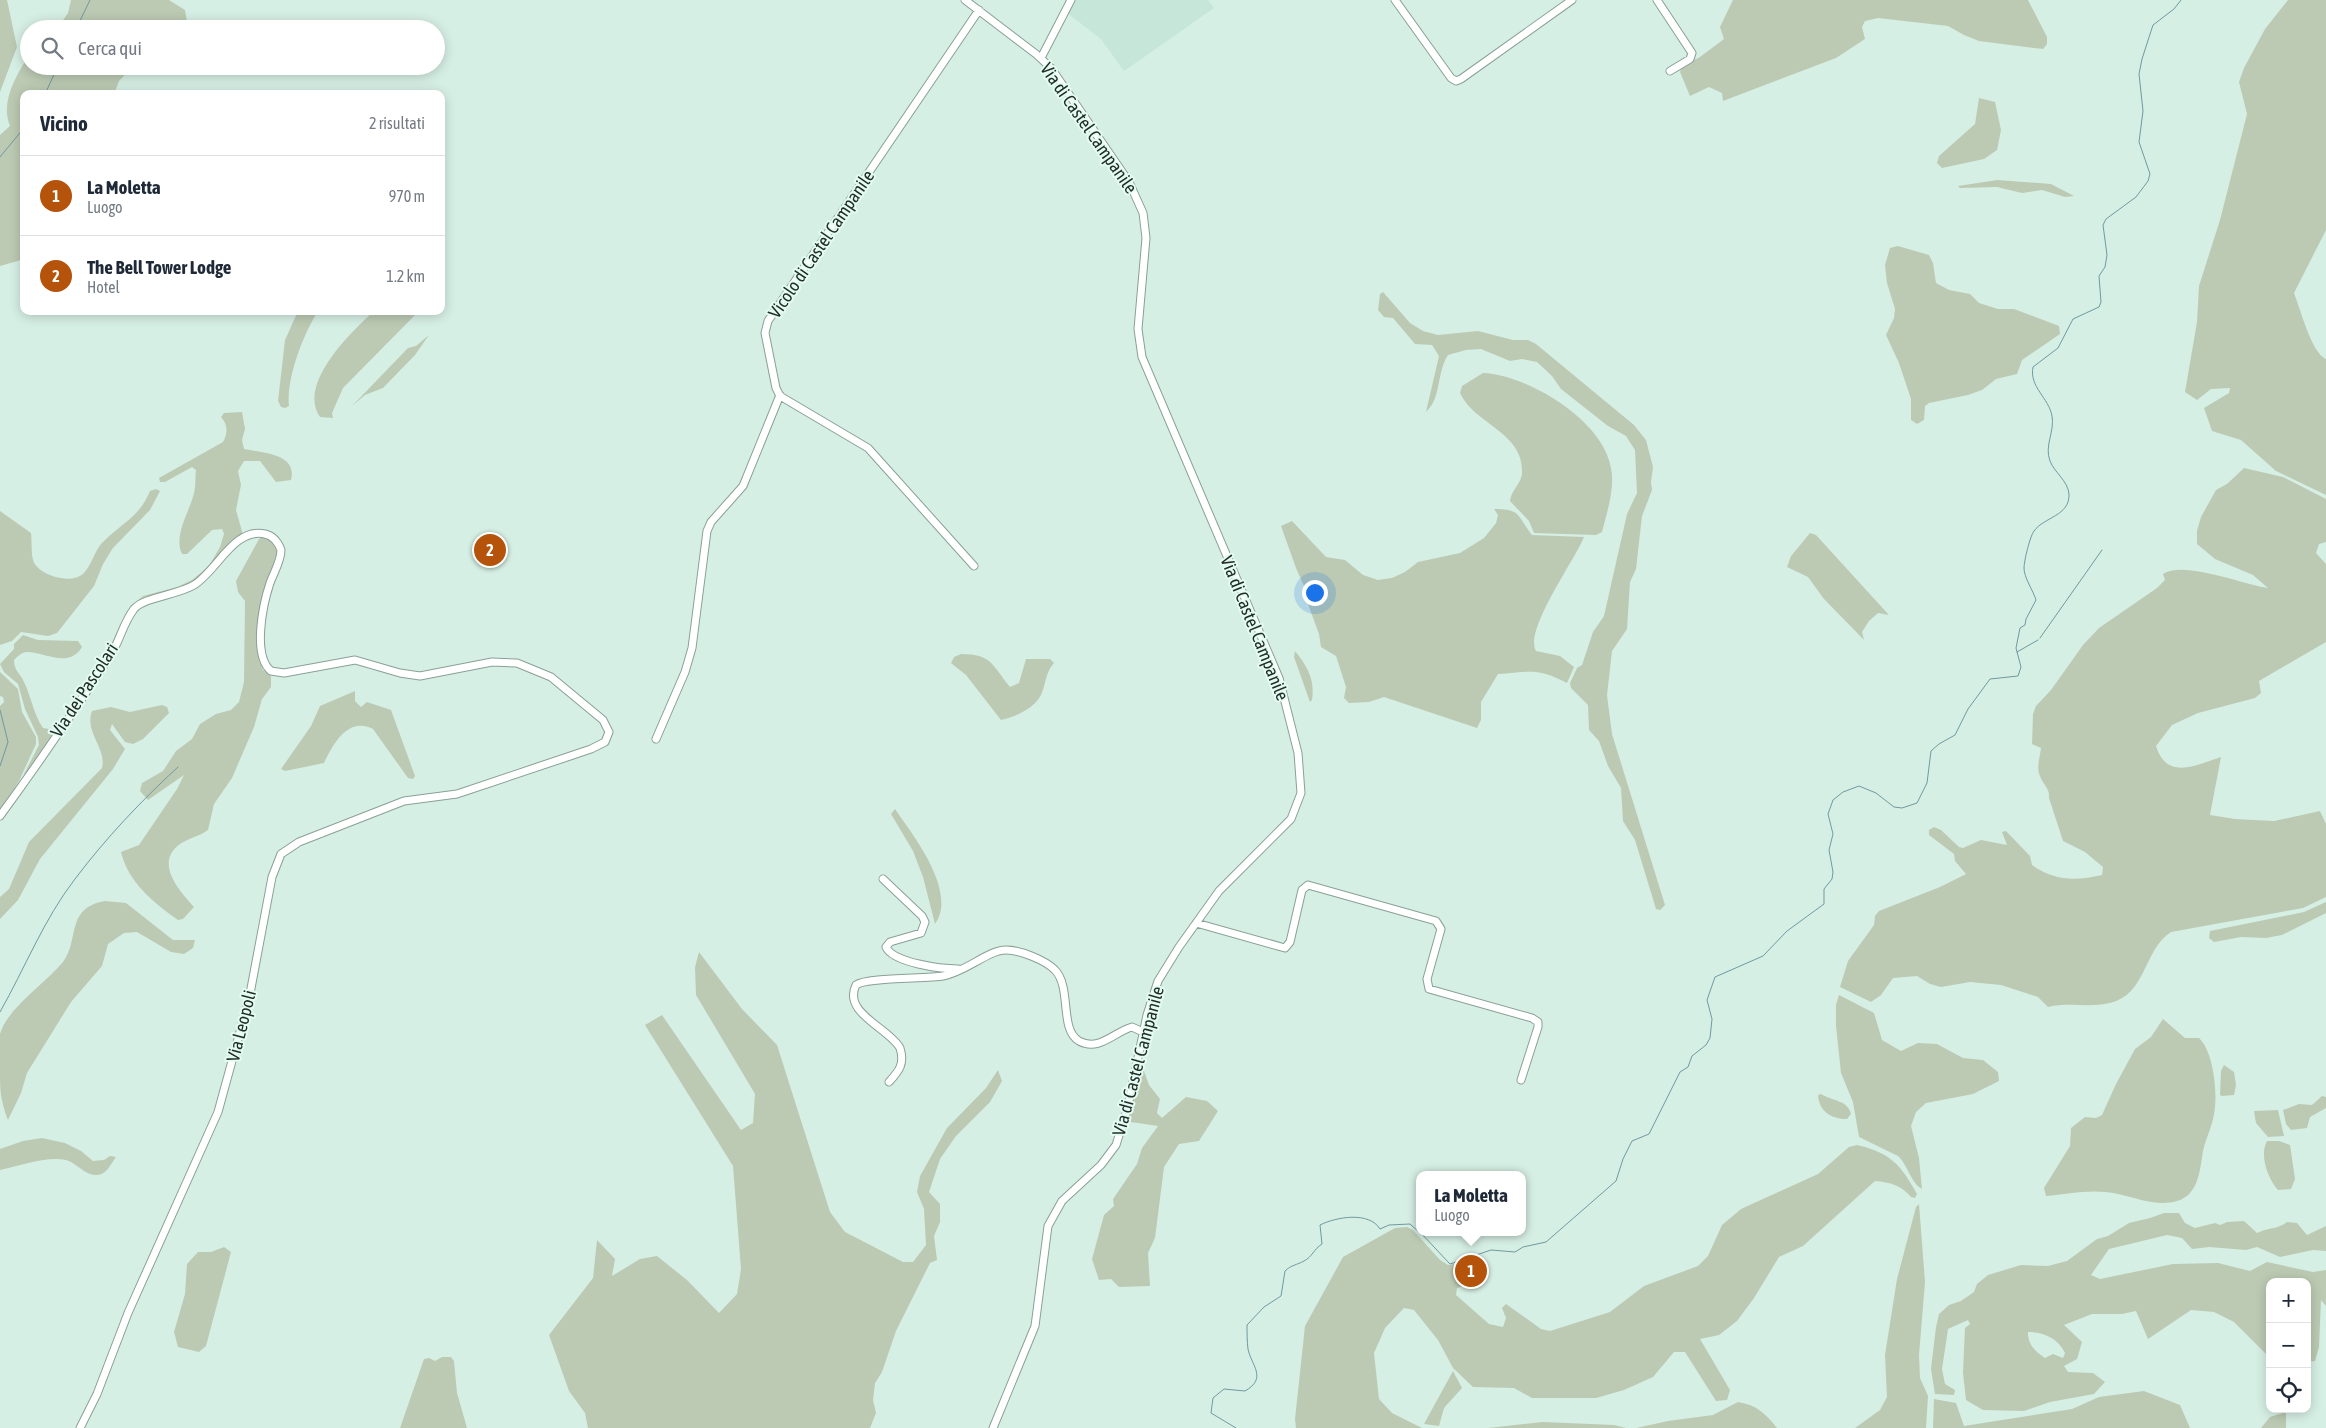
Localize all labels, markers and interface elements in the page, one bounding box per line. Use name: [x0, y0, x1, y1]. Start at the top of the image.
search box: [20, 20, 445, 75]
icon: search: [38, 34, 66, 62]
text: Cerca qui: [78, 37, 142, 59]
street label: Via di Castel Campanile: [1036, 59, 1142, 197]
text: Vicino: [40, 111, 88, 135]
text: 2 risultati: [369, 114, 425, 132]
street label: Vicolo di Castel Campanile: [764, 166, 878, 322]
text: La Moletta: [87, 176, 161, 198]
text: 1: [52, 187, 60, 205]
text: 970 m: [389, 187, 425, 205]
text: Luogo: [87, 198, 123, 216]
text: The Bell Tower Lodge: [87, 256, 231, 278]
text: 2: [52, 267, 60, 285]
text: 1.2 km: [386, 267, 425, 285]
text: Hotel: [87, 278, 120, 296]
pin: 2: [474, 531, 506, 569]
street label: Via di Castel Campanile: [1216, 553, 1294, 703]
your location: [1302, 580, 1328, 606]
street label: Via dei Pascolari: [46, 639, 122, 741]
street label: Via di Castel Campanile: [1108, 984, 1168, 1138]
street label: Via Leopoli: [222, 988, 260, 1064]
popup: [1416, 1171, 1526, 1236]
text: La Moletta: [1434, 1184, 1508, 1206]
text: Luogo: [1434, 1206, 1470, 1224]
pin: 1: [1455, 1252, 1487, 1290]
map controls: [2266, 1278, 2311, 1413]
button: +: [2266, 1278, 2311, 1323]
button: −: [2266, 1323, 2311, 1368]
button: locate: [2266, 1368, 2311, 1413]

